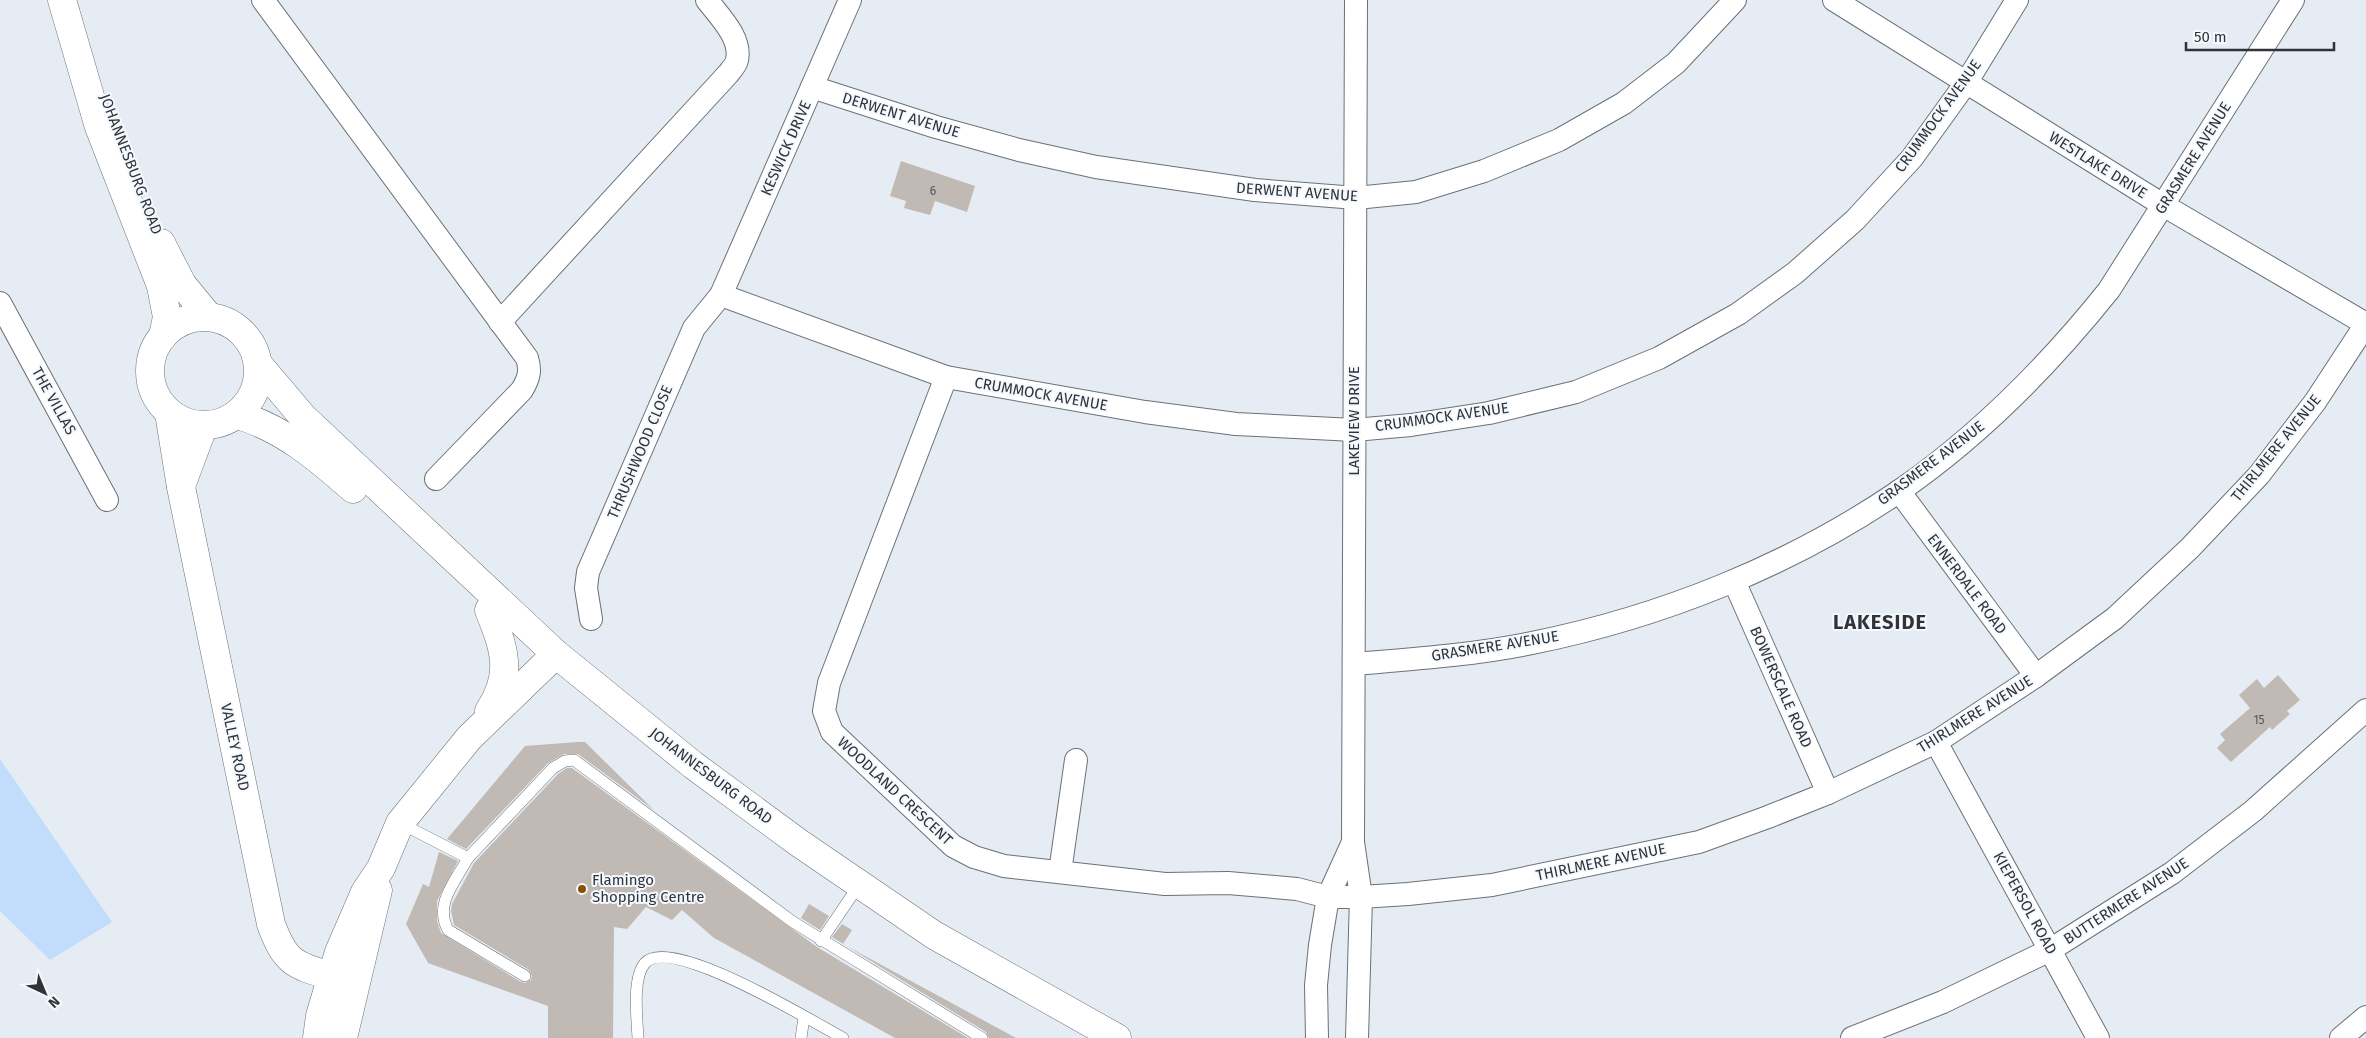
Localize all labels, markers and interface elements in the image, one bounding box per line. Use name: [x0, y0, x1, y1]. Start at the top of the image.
scale bar: [2186, 20, 2334, 52]
text: 50 m: [2194, 28, 2227, 46]
street label: CRUMMOCK AVENUE: [1891, 56, 1985, 176]
street label: DERWENT AVENUE: [840, 89, 962, 141]
street label: JOHANNESBURG ROAD: [96, 91, 166, 237]
street label: KESWICK DRIVE: [757, 98, 815, 198]
street label: GRASMERE AVENUE: [2151, 99, 2235, 217]
street label: WESTLAKE DRIVE: [2046, 128, 2150, 202]
street label: DERWENT AVENUE: [1235, 179, 1359, 205]
house number: 6: [930, 184, 936, 198]
street label: THE VILLAS: [28, 364, 80, 438]
street label: LAKEVIEW DRIVE: [1345, 366, 1363, 476]
street label: CRUMMOCK AVENUE: [973, 373, 1109, 415]
street label: THRUSHWOOD CLOSE: [604, 382, 676, 522]
street label: THIRLMERE AVENUE: [2227, 391, 2325, 505]
street label: CRUMMOCK AVENUE: [1374, 399, 1510, 435]
street label: GRASMERE AVENUE: [1874, 417, 1988, 509]
street label: ENNERDALE ROAD: [1924, 530, 2010, 638]
district label: LAKESIDE: [1833, 610, 1927, 634]
street label: BOWERSCALE ROAD: [1746, 624, 1816, 750]
street label: GRASMERE AVENUE: [1430, 627, 1560, 665]
street label: THIRLMERE AVENUE: [1914, 671, 2036, 757]
street label: VALLEY ROAD: [217, 701, 253, 793]
house number: 15: [2253, 713, 2265, 727]
street label: JOHANNESBURG ROAD: [646, 724, 776, 828]
street label: WOODLAND CRESCENT: [834, 733, 956, 849]
street label: THIRLMERE AVENUE: [1534, 839, 1668, 885]
street label: KIEPERSOL ROAD: [1989, 849, 2061, 957]
street label: BUTTERMERE AVENUE: [2060, 854, 2192, 948]
place label: Flamingo Shopping Centre: [592, 871, 704, 906]
marker: Flamingo Shopping Centre: [576, 883, 588, 895]
north arrow: [20, 968, 70, 1018]
text: N: [44, 993, 63, 1011]

